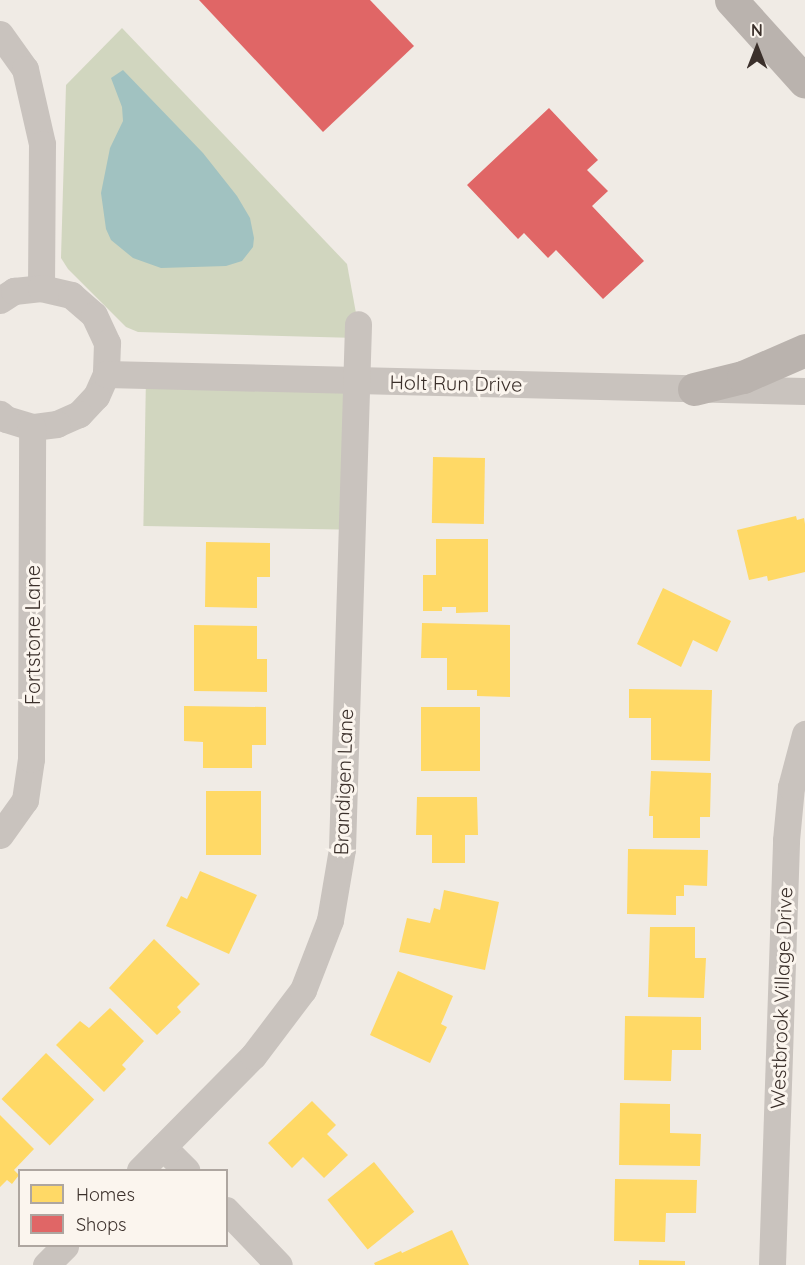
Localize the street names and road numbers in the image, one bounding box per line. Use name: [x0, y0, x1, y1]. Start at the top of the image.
street label: Holt Run Drive: [389, 370, 523, 396]
street label: Fortstone Lane: [20, 565, 44, 705]
street label: Brandigen Lane: [328, 708, 358, 856]
street label: Westbrook Village Drive: [765, 887, 797, 1109]

